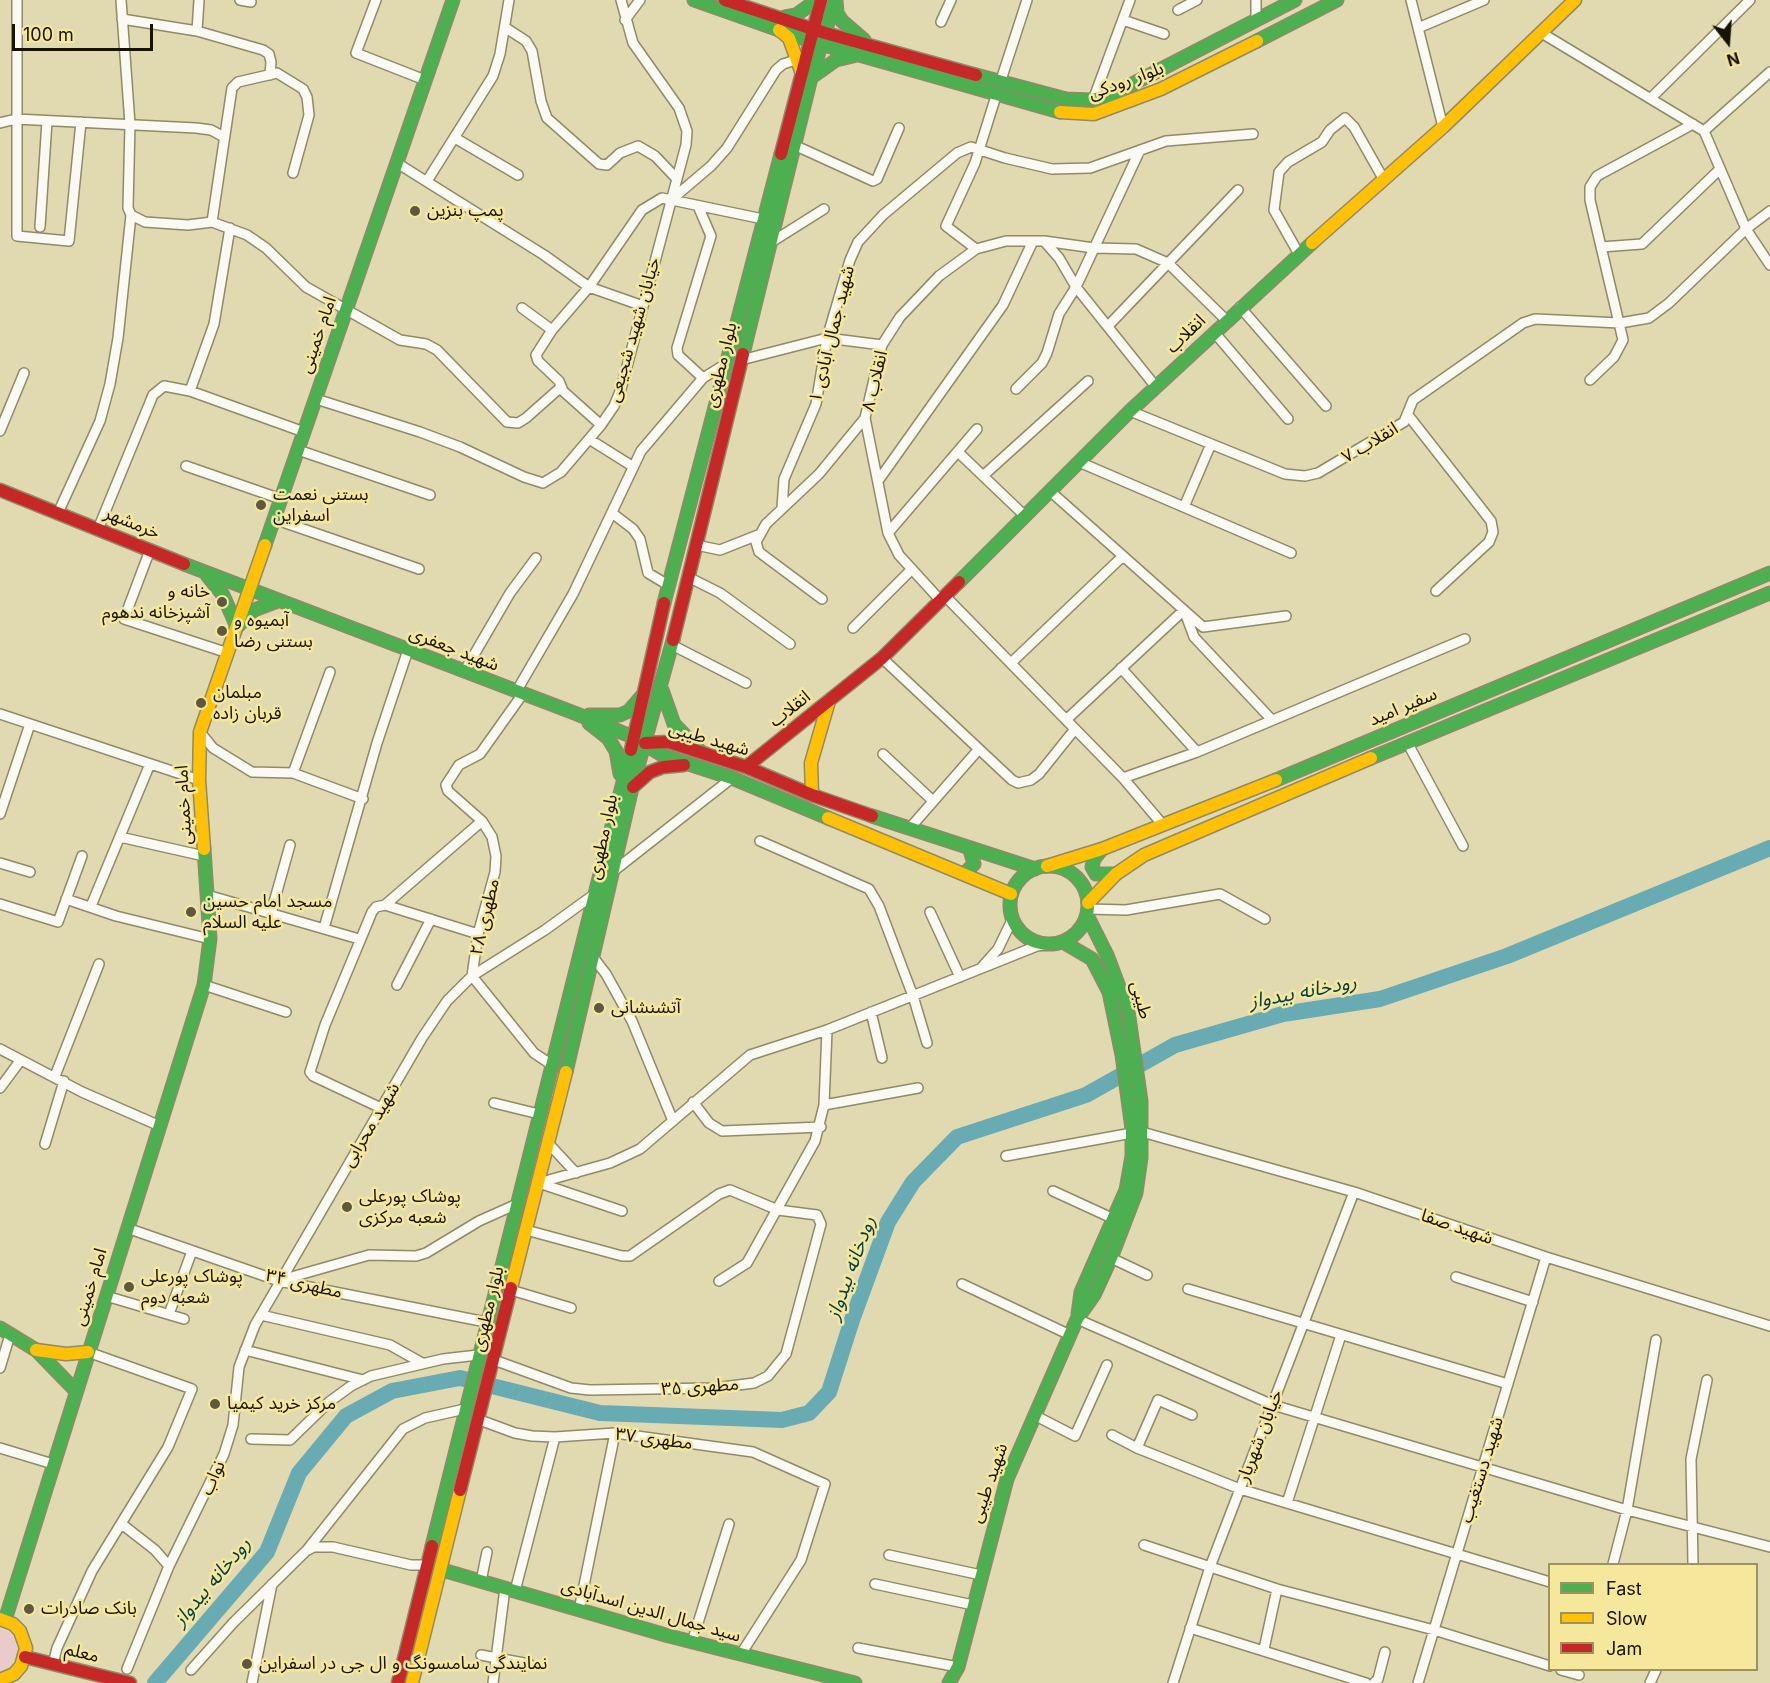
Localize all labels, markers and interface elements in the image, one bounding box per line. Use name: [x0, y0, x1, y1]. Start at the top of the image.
scale bar: [15, 12, 156, 50]
north arrow: [1698, 12, 1758, 72]
text: 100 m: [23, 24, 74, 45]
text: N: [1725, 48, 1742, 71]
street label: بلوار رودکی: [1085, 57, 1167, 105]
place label: پمپ بنزین: [427, 200, 504, 222]
marker: پمپ بنزین: [408, 204, 422, 218]
street label: خیابان شهید شجیعی: [603, 255, 665, 405]
street label: شهید جمال آبادی ۱: [805, 263, 859, 405]
street label: امام خمینی: [295, 294, 341, 376]
street label: انقلاب: [1162, 310, 1210, 358]
street label: بلوار مطهری: [700, 320, 742, 410]
street label: انقلاب ۸: [857, 348, 893, 414]
street label: انقلاب ۷: [1338, 418, 1402, 468]
place label: بستنی نعمت اسفراین: [273, 484, 369, 526]
marker: بستنی نعمت اسفراین: [254, 498, 268, 512]
street label: خرمشهر: [101, 502, 163, 544]
place label: خانه و آشپزخانه ندهوم: [102, 581, 210, 624]
marker: خانه و آشپزخانه ندهوم: [215, 595, 229, 609]
place label: آبمیوه و بستنی رضا: [234, 610, 313, 652]
street label: شهید جعفری: [406, 622, 502, 676]
marker: آبمیوه و بستنی رضا: [215, 624, 229, 638]
place label: مبلمان قربان زاده: [213, 682, 281, 724]
street label: سفیر امید: [1366, 683, 1440, 731]
street label: انقلاب: [765, 686, 815, 732]
marker: مبلمان قربان زاده: [194, 696, 208, 710]
street label: شهید طیبی: [666, 717, 752, 761]
street label: امام خمینی: [171, 765, 197, 845]
street label: بلوار مطهری: [583, 792, 623, 882]
street label: مطهری ۲۸: [466, 877, 504, 957]
place label: مسجد امام حسین علیه السلام: [203, 891, 332, 934]
marker: مسجد امام حسین علیه السلام: [184, 905, 198, 919]
water label: رودخانه بیدواز: [1247, 970, 1359, 1014]
street label: طیبی: [1126, 979, 1156, 1021]
place label: آتشنشانی: [611, 997, 681, 1019]
marker: آتشنشانی: [592, 1001, 606, 1015]
street label: شهید محرابی: [337, 1079, 405, 1171]
place label: پوشاک پورعلی شعبه مرکزی: [359, 1186, 461, 1228]
marker: پوشاک پورعلی شعبه مرکزی: [340, 1200, 354, 1214]
street label: شهید صفا: [1418, 1205, 1496, 1249]
water label: رودخانه بیدواز: [821, 1213, 881, 1323]
street label: امام خمینی: [68, 1246, 112, 1328]
street label: بلوار مطهری: [467, 1264, 509, 1354]
street label: مطهری ۳۴: [264, 1265, 344, 1303]
place label: پوشاک پورعلی شعبه دوم: [141, 1266, 243, 1308]
marker: پوشاک پورعلی شعبه دوم: [122, 1280, 136, 1294]
street label: مطهری ۳۵: [660, 1374, 740, 1400]
street label: خیابان شهریار: [1233, 1387, 1287, 1485]
place label: مرکز خرید کیمیا: [227, 1393, 336, 1415]
marker: مرکز خرید کیمیا: [208, 1397, 222, 1411]
street label: شهید دستغیب: [1456, 1414, 1508, 1526]
street label: مطهری ۳۷: [614, 1424, 694, 1454]
street label: شهید طیبی: [965, 1440, 1013, 1526]
street label: نواب: [196, 1457, 230, 1499]
water label: رودخانه بیدواز: [168, 1533, 256, 1631]
legend: [1548, 1563, 1758, 1671]
street label: سید جمال الدین اسدآبادی: [559, 1575, 743, 1647]
text: Fast: [1606, 1578, 1642, 1599]
place label: بانک صادرات: [41, 1598, 137, 1620]
marker: بانک صادرات: [22, 1602, 36, 1616]
text: Slow: [1606, 1608, 1647, 1629]
street label: معلم: [63, 1638, 101, 1668]
text: Jam: [1606, 1638, 1642, 1659]
place label: نمایندگی سامسونگ و ال جی در اسفراین: [259, 1653, 547, 1675]
marker: نمایندگی سامسونگ و ال جی در اسفراین: [240, 1657, 254, 1671]

